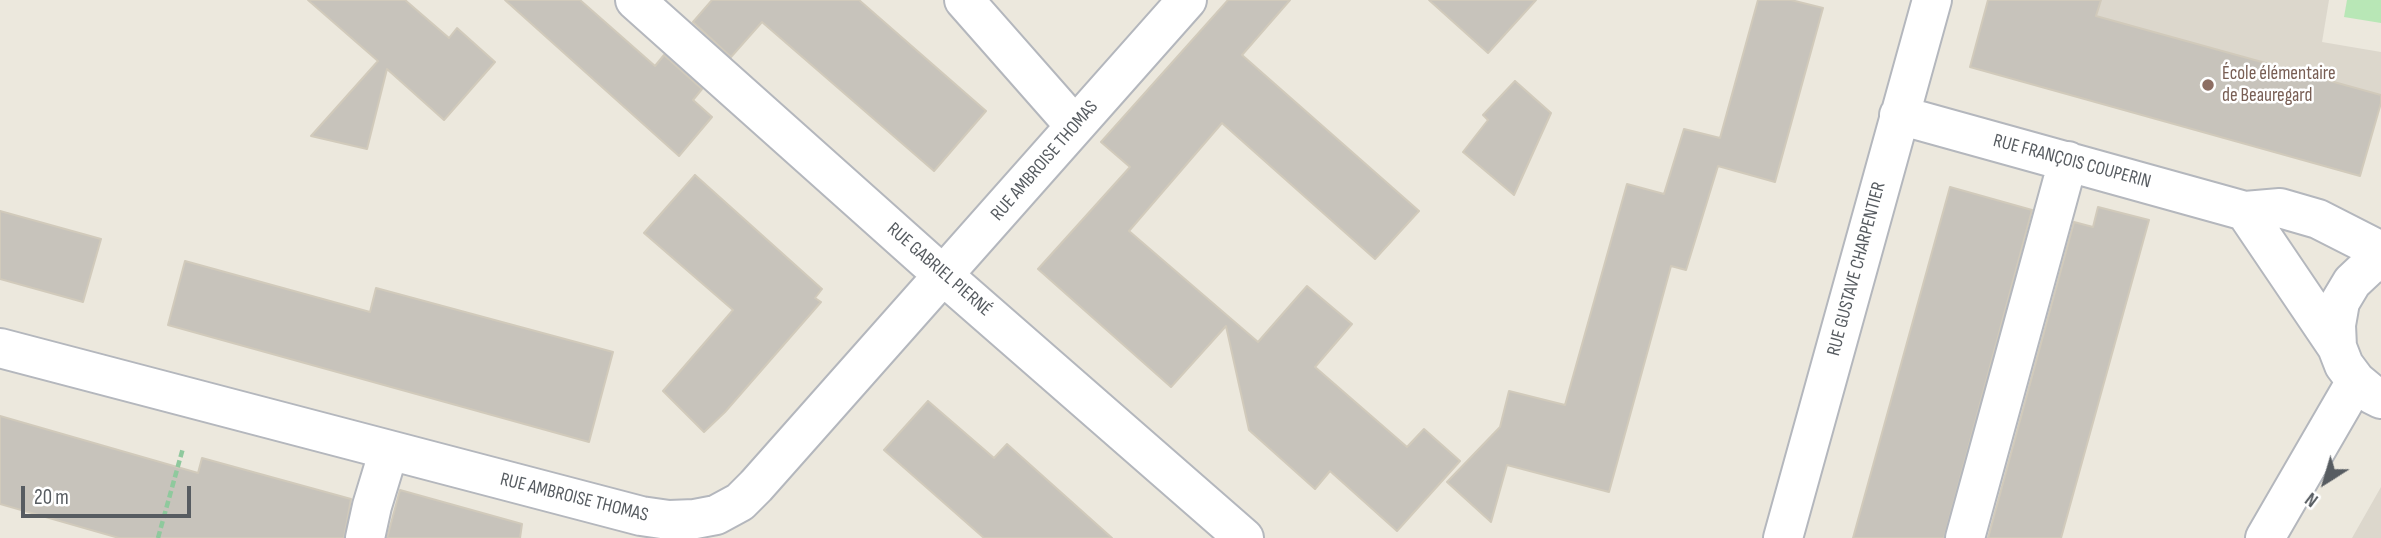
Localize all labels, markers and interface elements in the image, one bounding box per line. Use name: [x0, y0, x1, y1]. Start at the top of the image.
place label: École élémentaire de Beauregard: [2222, 63, 2336, 107]
marker: École élémentaire de Beauregard: [2200, 77, 2216, 93]
street label: RUE AMBROISE THOMAS: [987, 96, 1103, 226]
street label: RUE FRANÇOIS COUPERIN: [1991, 130, 2153, 194]
street label: RUE GUSTAVE CHARPENTIER: [1823, 179, 1891, 359]
street label: RUE GABRIEL PIERNÉ: [882, 218, 996, 322]
north arrow: [2290, 447, 2360, 517]
street label: RUE AMBROISE THOMAS: [498, 469, 650, 527]
scale bar: [24, 472, 194, 516]
text: 20 m: [34, 485, 69, 510]
text: N: [2301, 487, 2323, 511]

